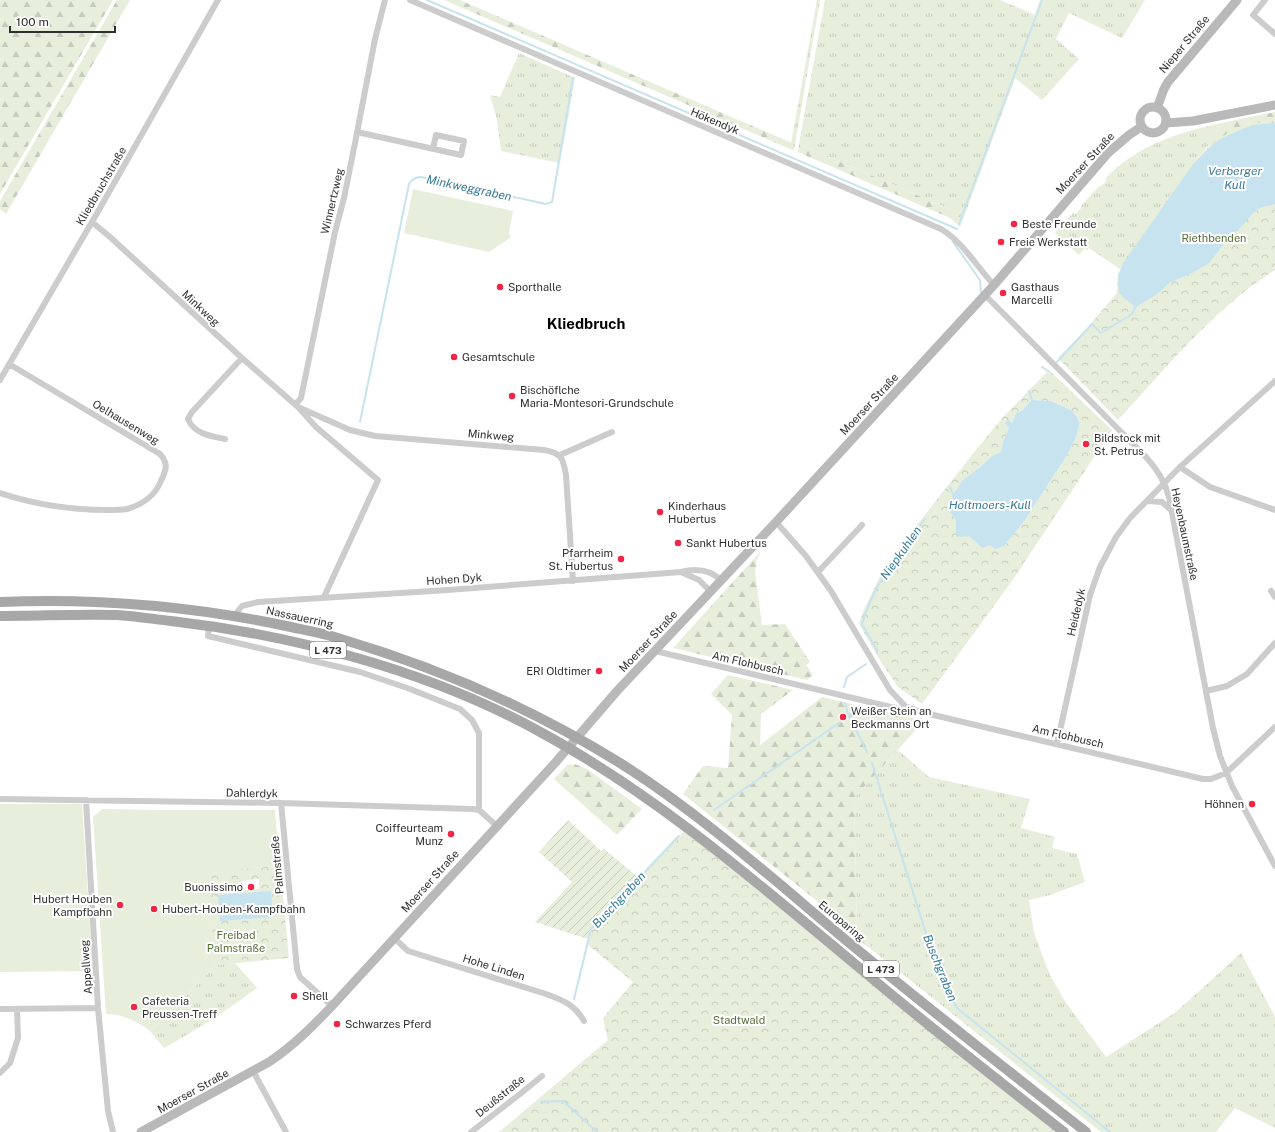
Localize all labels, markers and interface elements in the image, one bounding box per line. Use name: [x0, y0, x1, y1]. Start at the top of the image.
scale bar: [10, 8, 115, 34]
street label: Nieper Straße: [1156, 13, 1212, 75]
text: 100 m: [16, 15, 49, 29]
street label: Hökendyk: [689, 105, 741, 137]
street label: Moerser Straße: [1054, 130, 1116, 196]
street label: Kliedbruchstraße: [74, 145, 128, 227]
water label: Verberger Kull: [1208, 164, 1262, 192]
street label: Winnertzweg: [319, 167, 345, 235]
water label: Minkweggraben: [425, 172, 513, 204]
place label: Beste Freunde: [1022, 218, 1097, 230]
marker: Beste Freunde: [1009, 219, 1019, 229]
park label: Riethbenden: [1182, 232, 1246, 244]
place label: Freie Werkstatt: [1009, 236, 1087, 248]
marker: Freie Werkstatt: [996, 237, 1006, 247]
place label: Sporthalle: [508, 281, 561, 293]
place label: Gasthaus Marcelli: [1011, 281, 1060, 306]
marker: Sporthalle: [495, 282, 505, 292]
street label: Minkweg: [180, 288, 222, 328]
marker: Gasthaus Marcelli: [998, 288, 1008, 298]
district label: Kliedbruch: [547, 315, 625, 332]
place label: Gesamtschule: [462, 351, 535, 363]
marker: Gesamtschule: [449, 352, 459, 362]
street label: Moerser Straße: [838, 371, 900, 437]
place label: Bischöflche Maria-Montesori-Grundschule: [520, 384, 674, 409]
marker: Bischöflche Maria-Montesori-Grundschule: [507, 391, 517, 401]
street label: Oelhausenweg: [90, 397, 162, 447]
street label: Minkweg: [467, 427, 515, 443]
place label: Bildstock mit St. Petrus: [1094, 432, 1161, 457]
marker: Bildstock mit St. Petrus: [1081, 439, 1091, 449]
street label: Heyenbaumstraße: [1169, 487, 1201, 581]
water label: Holtmoers-Kull: [949, 498, 1031, 512]
place label: Kinderhaus Hubertus: [668, 500, 727, 525]
marker: Kinderhaus Hubertus: [655, 507, 665, 517]
water label: Niepkuhlen: [878, 524, 925, 582]
place label: Sankt Hubertus: [686, 537, 767, 549]
marker: Sankt Hubertus: [673, 538, 683, 548]
place label: Pfarrheim St. Hubertus: [549, 547, 613, 572]
marker: Pfarrheim St. Hubertus: [616, 554, 626, 564]
street label: Hohen Dyk: [426, 571, 482, 587]
street label: Heidedyk: [1065, 587, 1087, 637]
street label: Nassauerring: [265, 604, 335, 630]
street label: Moerser Straße: [617, 608, 679, 674]
road number: L 473: [310, 642, 346, 658]
street label: Am Flohbusch: [711, 649, 785, 677]
place label: ERI Oldtimer: [526, 665, 591, 677]
marker: ERI Oldtimer: [594, 666, 604, 676]
place label: Weißer Stein an Beckmanns Ort: [851, 705, 931, 730]
marker: Weißer Stein an Beckmanns Ort: [838, 712, 848, 722]
street label: Am Flohbusch: [1031, 722, 1105, 750]
street label: Dahlerdyk: [226, 787, 278, 799]
place label: Höhnen: [1204, 798, 1244, 810]
marker: Höhnen: [1247, 799, 1257, 809]
place label: Coiffeurteam Munz: [375, 822, 443, 847]
marker: Coiffeurteam Munz: [446, 829, 456, 839]
street label: Palmstraße: [268, 835, 286, 895]
street label: Moerser Straße: [399, 847, 461, 915]
water label: Buschgraben: [590, 869, 649, 931]
place label: Buonissimo: [184, 881, 243, 893]
marker: Buonissimo: [246, 882, 256, 892]
place label: Hubert Houben Kampfbahn: [33, 893, 112, 918]
street label: Europaring: [817, 898, 868, 944]
marker: Hubert Houben Kampfbahn: [115, 900, 125, 910]
place label: Hubert-Houben-Kampfbahn: [162, 903, 305, 915]
marker: Hubert-Houben-Kampfbahn: [149, 904, 159, 914]
park label: Freibad Palmstraße: [207, 929, 265, 954]
water label: Buschgraben: [920, 932, 960, 1004]
street label: Appellweg: [78, 939, 94, 995]
street label: Hohe Linden: [461, 952, 527, 982]
road number: L 473: [863, 961, 899, 977]
place label: Shell: [302, 990, 328, 1002]
marker: Shell: [289, 991, 299, 1001]
place label: Cafeteria Preussen-Treff: [142, 995, 218, 1020]
marker: Cafeteria Preussen-Treff: [129, 1002, 139, 1012]
park label: Stadtwald: [713, 1014, 765, 1026]
place label: Schwarzes Pferd: [345, 1018, 431, 1030]
marker: Schwarzes Pferd: [332, 1019, 342, 1029]
street label: Moerser Straße: [155, 1066, 231, 1116]
street label: Deußstraße: [473, 1073, 527, 1119]

